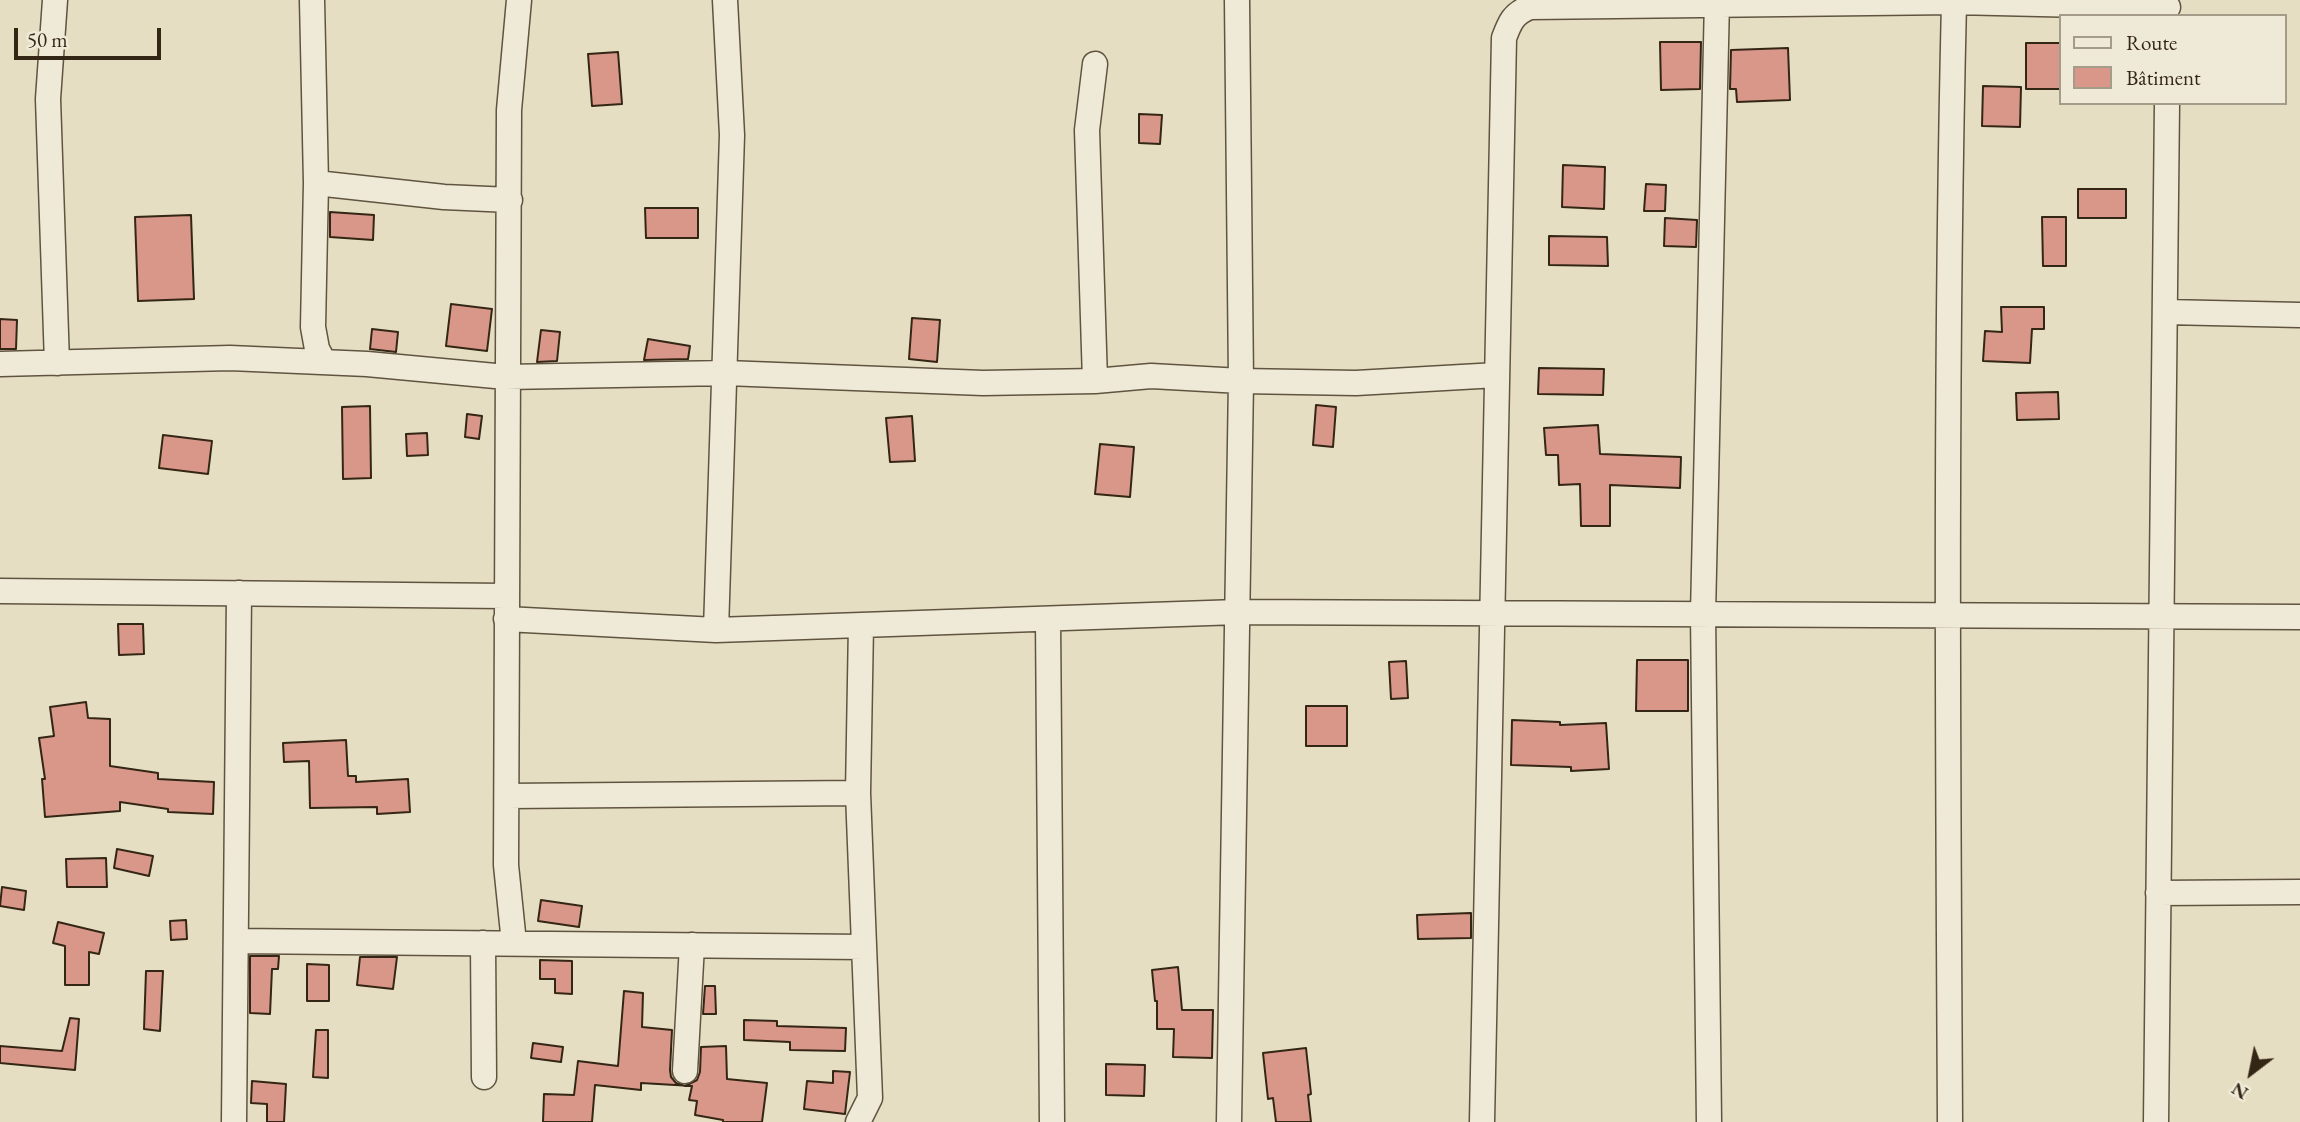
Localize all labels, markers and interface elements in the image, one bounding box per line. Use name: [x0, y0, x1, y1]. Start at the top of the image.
scale bar: [18, 14, 164, 58]
legend: [2058, 14, 2286, 105]
text: 50 m: [27, 26, 68, 53]
text: Route: [2126, 29, 2177, 56]
text: Bâtiment: [2126, 64, 2201, 91]
north arrow: [2216, 1038, 2286, 1108]
text: N: [2226, 1077, 2253, 1106]

